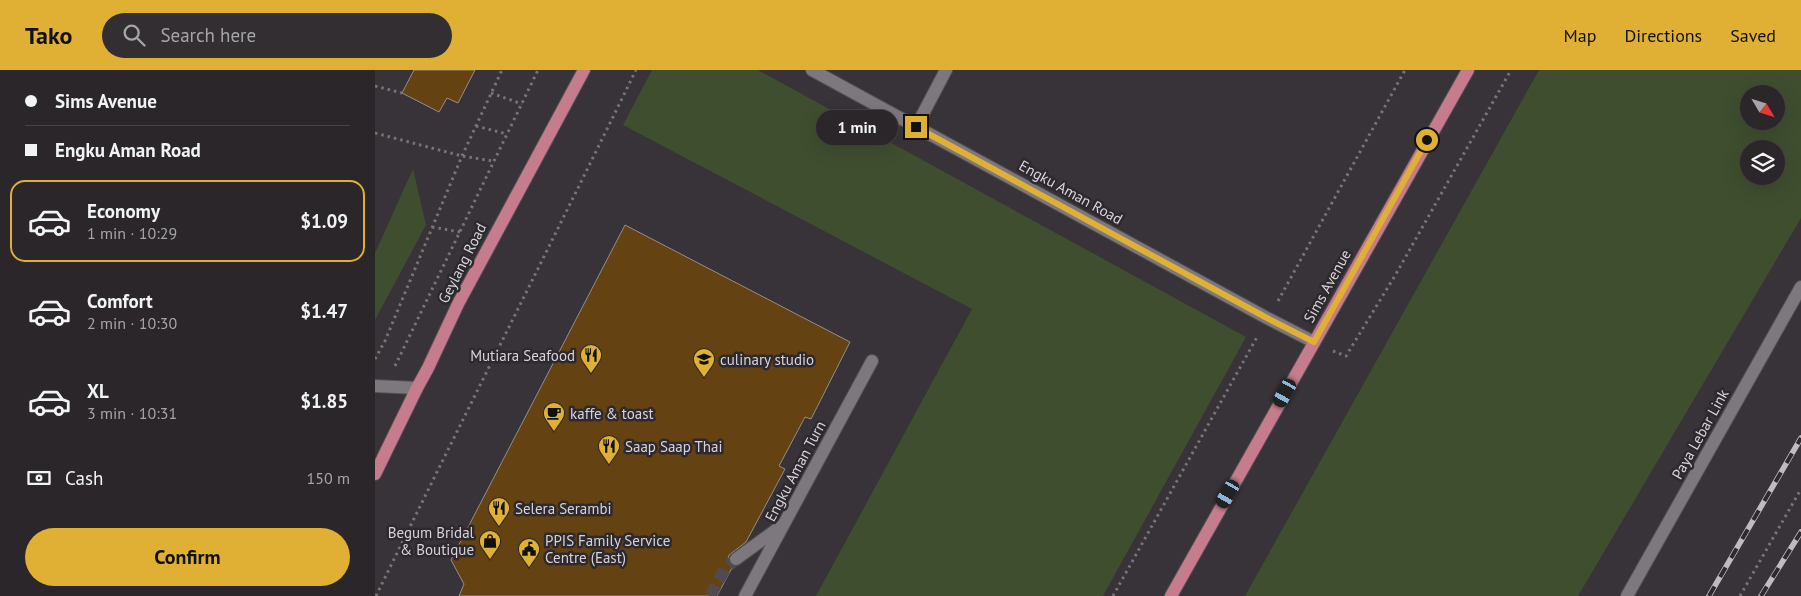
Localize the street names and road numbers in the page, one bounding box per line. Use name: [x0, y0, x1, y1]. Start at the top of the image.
street label: Engku Aman Road: [1016, 156, 1126, 228]
street label: Geylang Road: [434, 220, 490, 306]
street label: Sims Avenue: [1299, 246, 1355, 326]
street label: Paya Lebar Link: [1667, 385, 1733, 482]
street label: Engku Aman Turn: [760, 417, 830, 525]

